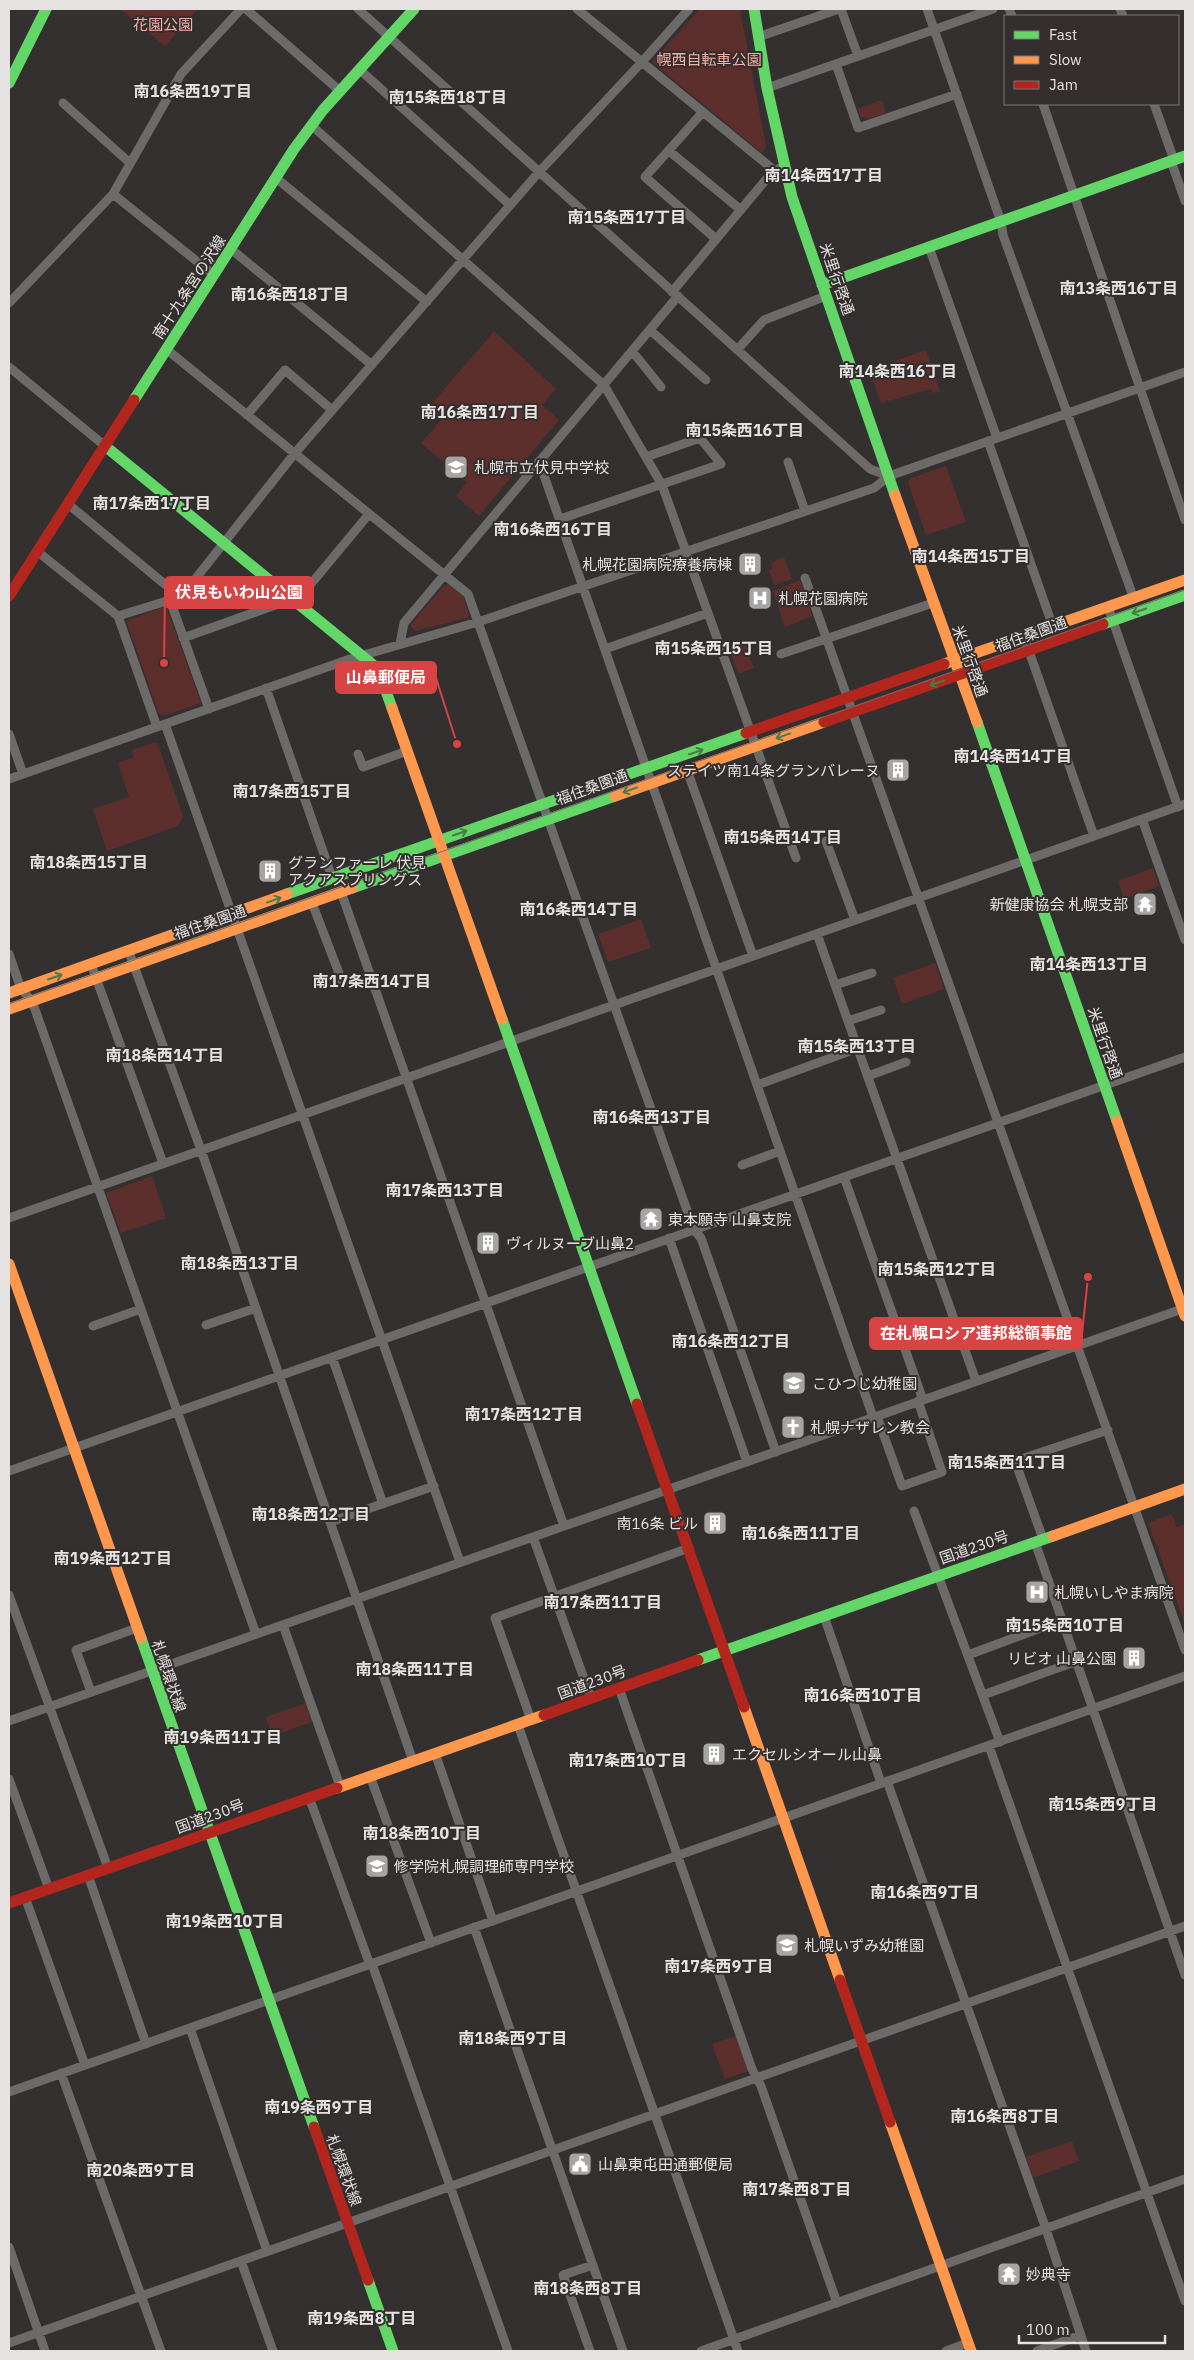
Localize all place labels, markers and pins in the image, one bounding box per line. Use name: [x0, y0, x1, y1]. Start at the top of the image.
school or university icon: 札幌市立伏見中学校: [443, 454, 469, 480]
place label: 札幌市立伏見中学校: [474, 458, 609, 477]
building icon: 札幌花園病院療養病棟: [737, 551, 763, 577]
place label: 札幌花園病院療養病棟: [582, 555, 732, 574]
callout: 伏見もいわ山公園: [165, 577, 313, 608]
hospital icon: 札幌花園病院: [747, 585, 773, 611]
place label: 札幌花園病院: [778, 589, 868, 608]
callout: 山鼻郵便局: [336, 662, 436, 693]
building icon: ステイツ南14条グランバレーヌ: [885, 757, 911, 783]
place label: ステイツ南14条グランバレーヌ: [667, 761, 880, 780]
place label: グランファーレ 伏見 アクアスプリングス: [288, 853, 426, 889]
building icon: グランファーレ 伏見 アクアスプリングス: [257, 858, 283, 884]
temple icon: 新健康協会 札幌支部: [1132, 891, 1158, 917]
place label: 新健康協会 札幌支部: [989, 895, 1128, 914]
temple icon: 東本願寺 山鼻支院: [638, 1206, 664, 1232]
place label: 東本願寺 山鼻支院: [668, 1210, 792, 1229]
building icon: ヴィルヌーブ山鼻2: [475, 1230, 501, 1256]
place label: ヴィルヌーブ山鼻2: [506, 1234, 634, 1253]
callout: 在札幌ロシア連邦総領事館: [870, 1318, 1082, 1349]
school or university icon: こひつじ幼稚園: [781, 1370, 807, 1396]
place label: こひつじ幼稚園: [812, 1374, 917, 1393]
church icon: 札幌ナザレン教会: [780, 1414, 806, 1440]
place label: 札幌ナザレン教会: [810, 1418, 930, 1437]
building icon: 南16条 ビル: [702, 1510, 728, 1536]
place label: 南16条 ビル: [616, 1514, 698, 1533]
hospital icon: 札幌いしやま病院: [1024, 1579, 1050, 1605]
place label: 札幌いしやま病院: [1054, 1583, 1174, 1602]
building icon: リビオ 山鼻公園: [1121, 1645, 1147, 1671]
place label: リビオ 山鼻公園: [1007, 1649, 1116, 1668]
building icon: エクセルシオール山鼻: [701, 1741, 727, 1767]
place label: エクセルシオール山鼻: [732, 1745, 882, 1764]
school or university icon: 修学院札幌調理師専門学校: [364, 1853, 390, 1879]
place label: 修学院札幌調理師専門学校: [394, 1857, 574, 1876]
school or university icon: 札幌いずみ幼稚園: [774, 1932, 800, 1958]
place label: 札幌いずみ幼稚園: [804, 1936, 924, 1955]
public building icon: 山鼻東屯田通郵便局: [567, 2151, 593, 2177]
place label: 山鼻東屯田通郵便局: [598, 2155, 733, 2174]
temple icon: 妙典寺: [996, 2261, 1022, 2287]
place label: 妙典寺: [1026, 2265, 1071, 2284]

